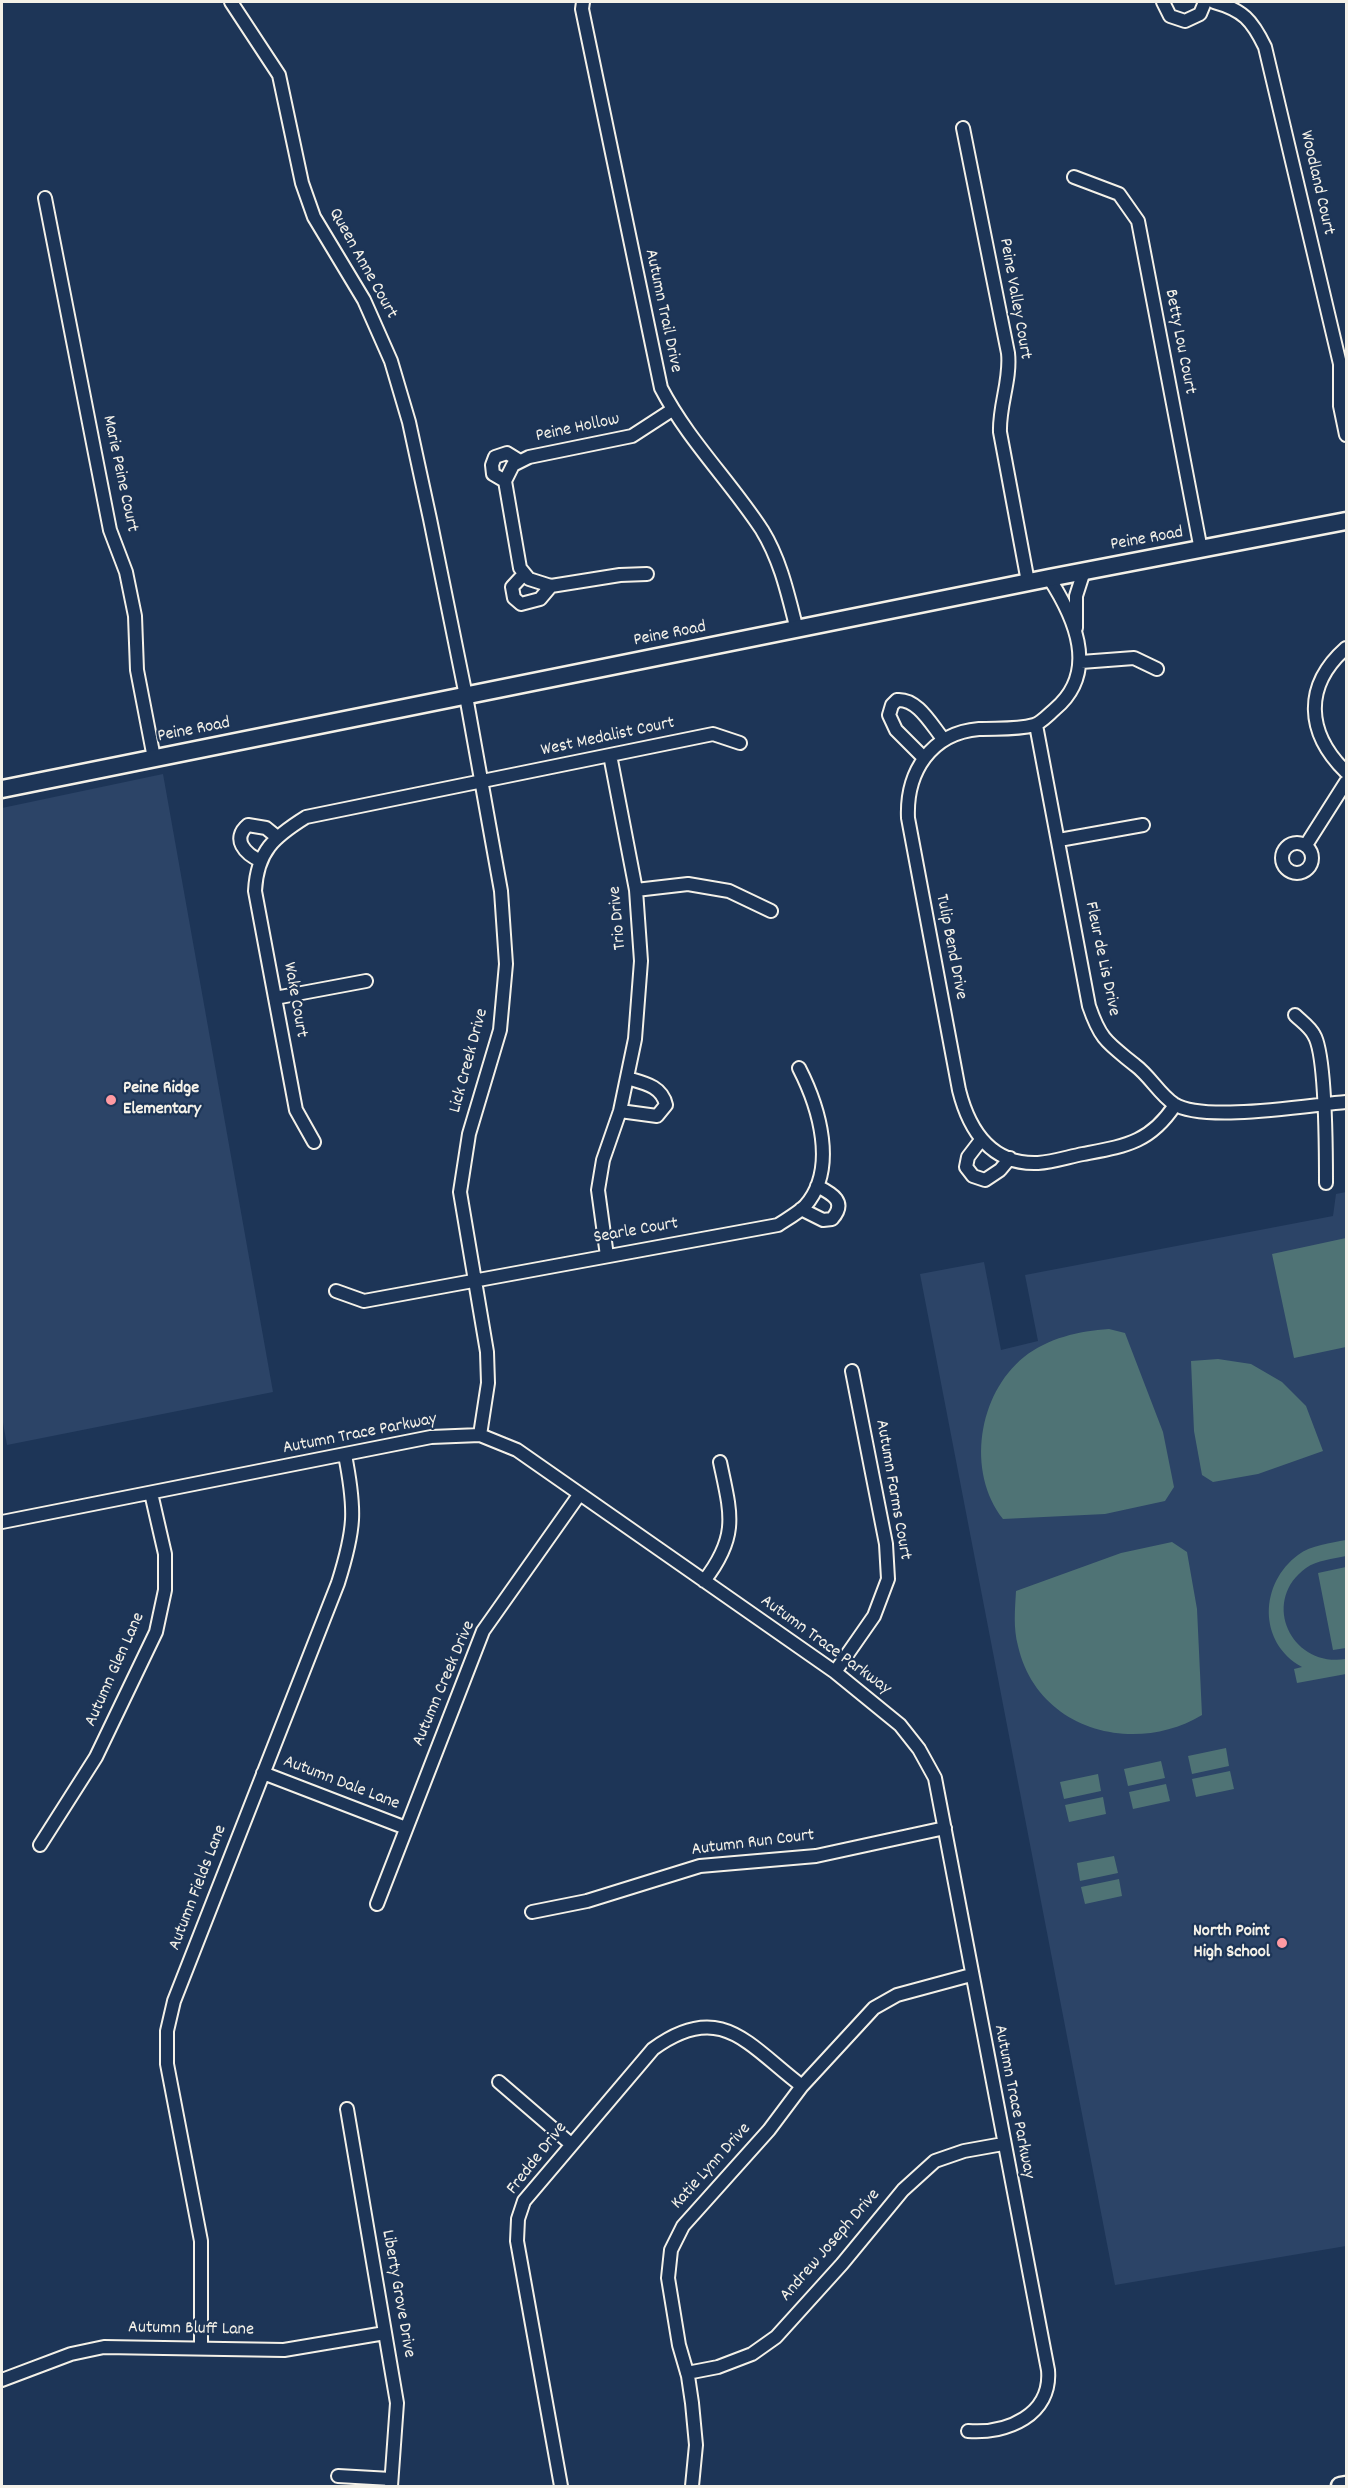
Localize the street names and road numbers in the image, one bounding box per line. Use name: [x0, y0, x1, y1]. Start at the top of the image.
street label: Woodland Court: [1294, 129, 1338, 237]
street label: Queen Anne Court: [323, 205, 401, 323]
street label: Peine Valley Court: [993, 237, 1035, 361]
street label: Autumn Trail Drive: [638, 247, 686, 375]
street label: Betty Lou Court: [1158, 288, 1200, 396]
street label: Peine Hollow: [534, 410, 622, 448]
street label: Marie Peine Court: [96, 414, 142, 534]
street label: Peine Road: [1109, 523, 1185, 557]
street label: Peine Road: [632, 617, 708, 653]
street label: Peine Road: [156, 713, 232, 749]
street label: West Medalist Court: [539, 713, 677, 763]
street label: Trio Drive: [605, 885, 633, 951]
street label: Tulip Bend Drive: [929, 892, 971, 1002]
street label: Fleur de Lis Drive: [1078, 900, 1124, 1018]
street label: Wake Court: [277, 961, 311, 1039]
street label: Lick Creek Drive: [446, 1007, 494, 1115]
street label: Searle Court: [592, 1214, 680, 1250]
street label: Autumn Trace Parkway: [281, 1409, 439, 1461]
street label: Autumn Farms Court: [869, 1418, 915, 1562]
street label: Autumn Trace Parkway: [755, 1591, 895, 1701]
street label: Autumn Glen Lane: [81, 1610, 151, 1730]
street label: Autumn Creek Drive: [409, 1618, 481, 1750]
street label: Autumn Dale Lane: [280, 1752, 402, 1816]
street label: Autumn Fields Lane: [165, 1822, 233, 1954]
street label: Autumn Run Court: [690, 1826, 816, 1862]
street label: Autumn Trace Parkway: [987, 2023, 1039, 2181]
street label: Fredde Drive: [503, 2118, 573, 2200]
street label: Katie Lynn Drive: [668, 2119, 756, 2215]
street label: Andrew Joseph Drive: [776, 2185, 886, 2307]
street label: Liberty Grove Drive: [375, 2229, 419, 2359]
street label: Autumn Bluff Lane: [128, 2318, 254, 2342]

